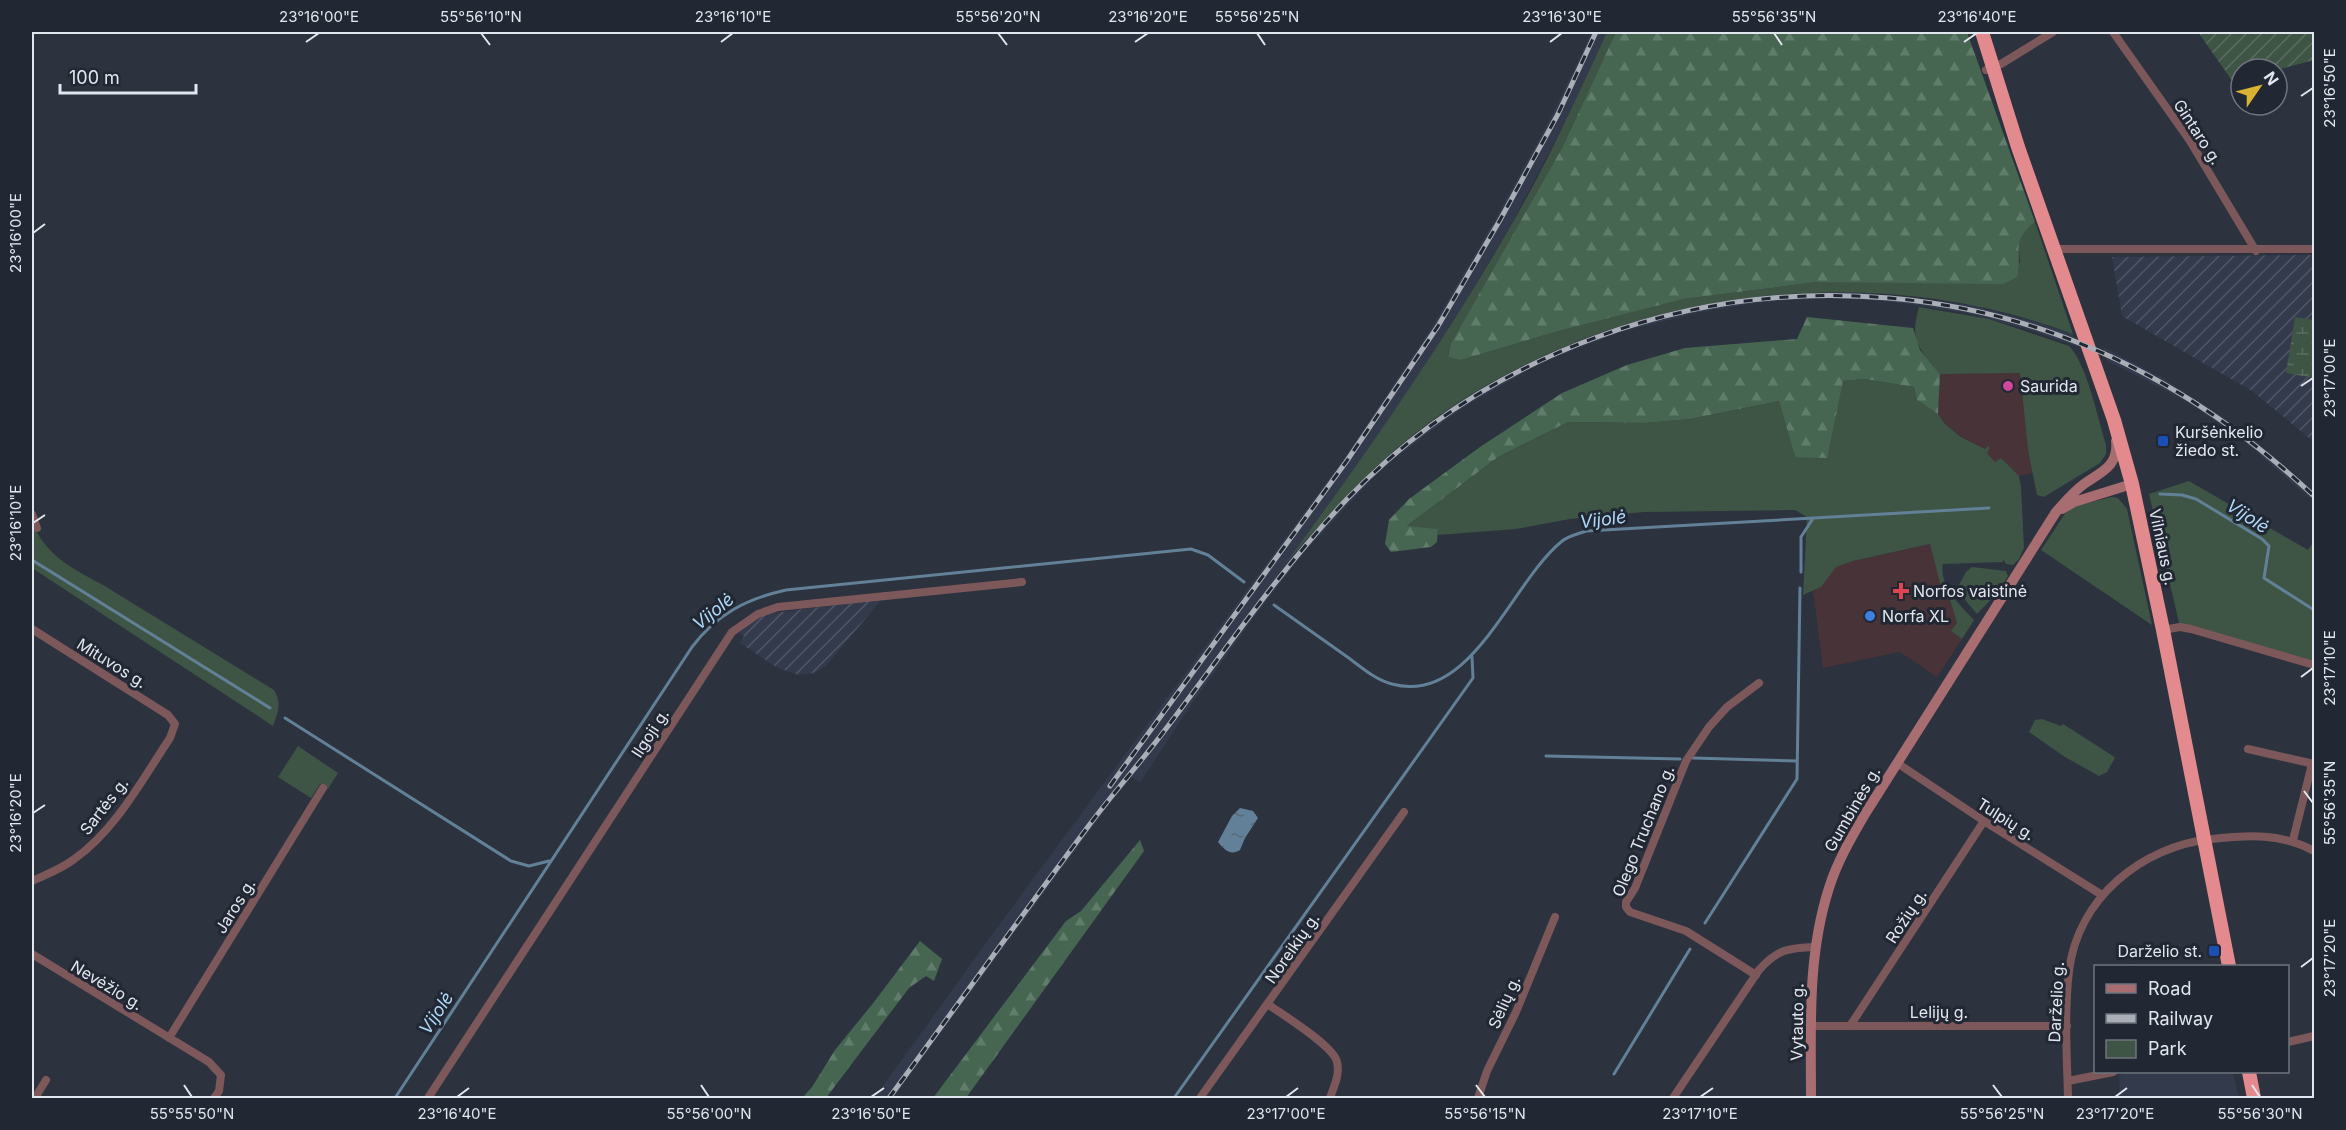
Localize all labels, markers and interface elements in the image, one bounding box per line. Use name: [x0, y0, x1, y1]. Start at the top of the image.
text: 23°16'00"E: [279, 7, 359, 26]
text: 55°56'10"N: [440, 7, 522, 26]
text: 23°16'10"E: [695, 7, 771, 26]
text: 55°56'20"N: [956, 7, 1040, 26]
text: 23°16'20"E: [1108, 7, 1188, 26]
text: 55°56'25"N: [1215, 7, 1299, 26]
text: 23°16'30"E: [1522, 7, 1602, 26]
text: 55°56'35"N: [1732, 7, 1816, 26]
text: 23°16'40"E: [1937, 7, 2017, 26]
text: 23°16'50"E: [2320, 48, 2339, 128]
scale bar: [60, 57, 196, 95]
north arrow: [2229, 57, 2289, 117]
text: 100 m: [69, 67, 120, 88]
text: N: [2260, 68, 2283, 89]
street label: Gintaro g.: [2170, 96, 2226, 168]
text: 23°16'00"E: [6, 193, 25, 273]
text: 23°17'00"E: [2320, 338, 2339, 418]
place label: Saurida: [2020, 376, 2078, 396]
marker: Saurida: [2001, 379, 2015, 393]
place label: Kuršėnkelio žiedo st.: [2175, 422, 2263, 460]
marker: Kuršėnkelio žiedo st.: [2156, 434, 2170, 448]
text: 23°16'10"E: [6, 485, 25, 561]
water label: Vijolė: [2223, 494, 2273, 538]
water label: Vijolė: [1579, 506, 1627, 532]
street label: Vilniaus g.: [2145, 507, 2181, 587]
place label: Norfos vaistinė: [1913, 581, 2027, 601]
marker: Norfos vaistinė: [1894, 584, 1908, 598]
water label: Vijolė: [688, 588, 738, 634]
place label: Norfa XL: [1882, 606, 1949, 626]
marker: Norfa XL: [1863, 609, 1877, 623]
text: 23°17'10"E: [2320, 630, 2339, 706]
street label: Mituvos g.: [73, 634, 151, 692]
street label: Ilgoji g.: [627, 705, 673, 761]
text: 55°56'35"N: [2320, 761, 2339, 845]
street label: Olego Truchano g.: [1608, 762, 1678, 900]
street label: Gumbinės g.: [1820, 763, 1884, 855]
text: 23°16'20"E: [6, 773, 25, 853]
street label: Sartės g.: [75, 773, 133, 839]
street label: Tulpių g.: [1973, 793, 2039, 845]
street label: Jaros g.: [210, 875, 260, 937]
street label: Rožių g.: [1881, 885, 1931, 947]
street label: Noreikių g.: [1260, 909, 1324, 987]
text: 23°17'20"E: [2320, 919, 2339, 997]
place label: Darželio st.: [2117, 941, 2202, 961]
marker: Darželio st.: [2207, 944, 2221, 958]
street label: Nevėžio g.: [68, 956, 146, 1014]
street label: Darželio g.: [2044, 961, 2068, 1043]
legend: [2094, 965, 2289, 1073]
street label: Sėlių g.: [1484, 972, 1524, 1032]
text: Road: [2148, 978, 2191, 999]
street label: Vytauto g.: [1786, 983, 1808, 1061]
water label: Vijolė: [414, 988, 458, 1038]
street label: Lelijų g.: [1910, 1002, 1968, 1022]
text: Railway: [2148, 1008, 2213, 1029]
text: Park: [2148, 1038, 2187, 1059]
text: 55°55'50"N: [150, 1104, 234, 1123]
text: 23°16'40"E: [417, 1104, 497, 1123]
text: 55°56'00"N: [666, 1104, 752, 1123]
text: 23°16'50"E: [831, 1104, 911, 1123]
text: 23°17'00"E: [1246, 1104, 1326, 1123]
text: 55°56'15"N: [1444, 1104, 1526, 1123]
text: 23°17'10"E: [1662, 1104, 1738, 1123]
text: 55°56'25"N: [1960, 1104, 2044, 1123]
text: 23°17'20"E: [2076, 1104, 2154, 1123]
text: 55°56'30"N: [2217, 1104, 2303, 1123]

